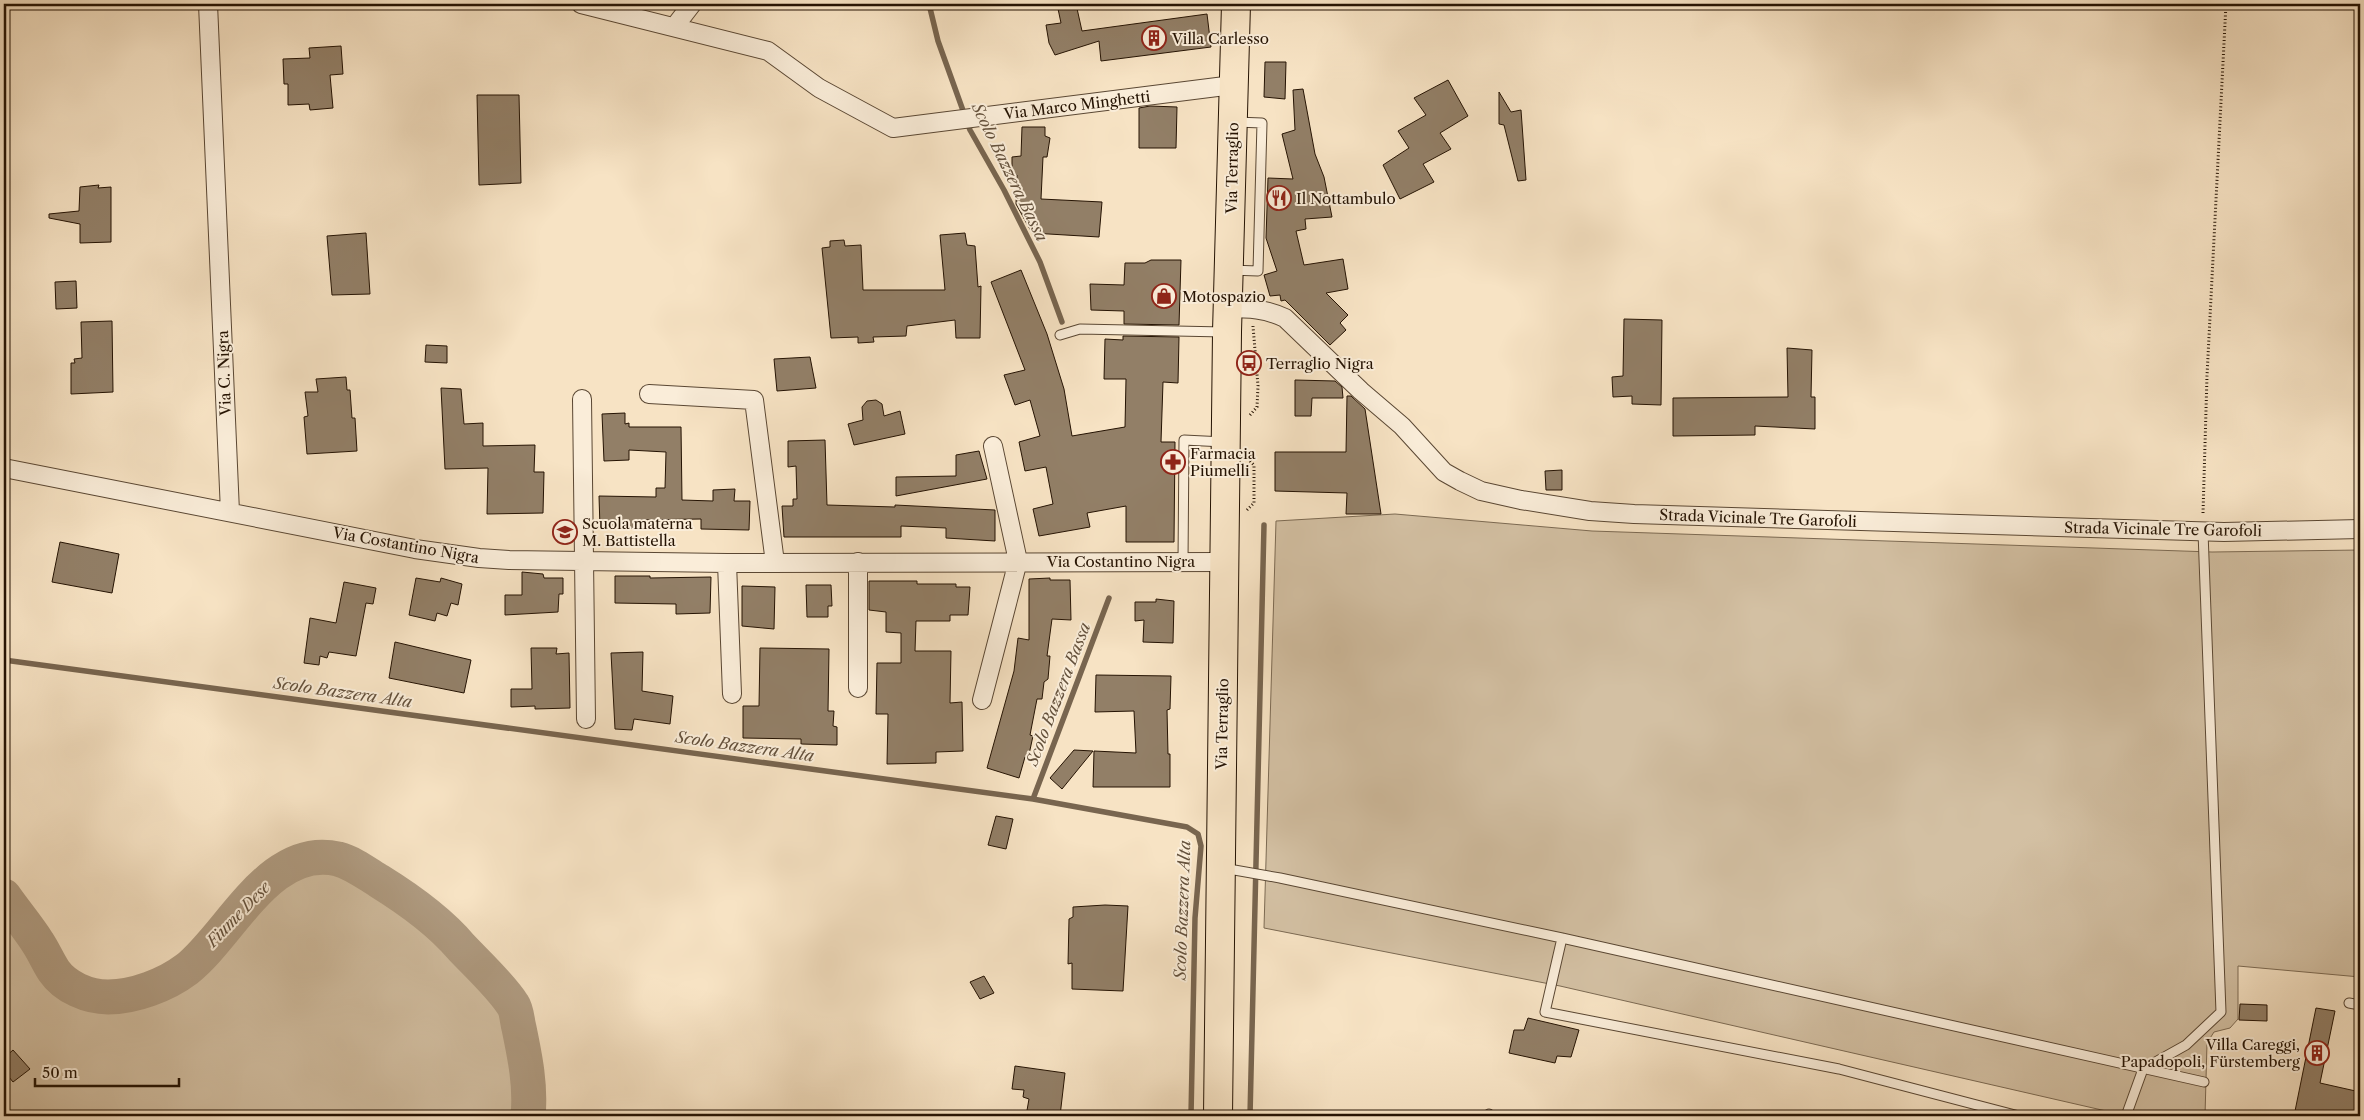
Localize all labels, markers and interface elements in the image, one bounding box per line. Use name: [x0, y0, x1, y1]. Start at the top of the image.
building icon: Villa Carlesso: [1141, 25, 1167, 51]
place label: Villa Carlesso: [1171, 29, 1269, 48]
street label: Via Marco Minghetti: [1002, 87, 1152, 124]
water label: Scolo Bazzera Bassa: [967, 99, 1052, 245]
street label: Via Terraglio: [1222, 122, 1242, 215]
restaurant icon: Il Nottambulo: [1266, 185, 1292, 211]
place label: Il Nottambulo: [1296, 189, 1396, 208]
shop icon: Motospazio: [1151, 283, 1177, 309]
place label: Motospazio: [1182, 287, 1266, 306]
street label: Via C. Nigra: [213, 330, 235, 417]
bus stop icon: Terraglio Nigra: [1236, 350, 1262, 376]
place label: Terraglio Nigra: [1266, 354, 1374, 373]
place label: Farmacia Piumelli: [1190, 444, 1256, 480]
pharmacy icon: Farmacia Piumelli: [1160, 449, 1186, 475]
street label: Strada Vicinale Tre Garofoli: [1659, 505, 1858, 531]
place label: Scuola materna M. Battistella: [582, 514, 693, 550]
street label: Strada Vicinale Tre Garofoli: [2064, 518, 2262, 540]
school or university icon: Scuola materna M. Battistella: [552, 519, 578, 545]
street label: Via Costantino Nigra: [330, 523, 481, 567]
street label: Via Costantino Nigra: [1046, 552, 1195, 571]
water label: Scolo Bazzera Bassa: [1021, 619, 1095, 769]
water label: Scolo Bazzera Alta: [272, 672, 414, 712]
street label: Via Terraglio: [1212, 678, 1232, 771]
water label: Scolo Bazzera Alta: [674, 726, 816, 766]
water label: Scolo Bazzera Alta: [1170, 839, 1194, 981]
water label: Fiume Dese: [201, 876, 275, 952]
place label: Villa Careggi, Papadopoli, Fürstemberg: [2121, 1035, 2300, 1071]
building icon: Villa Careggi, Papadopoli, Fürstemberg: [2304, 1040, 2330, 1066]
scale bar: [35, 1055, 179, 1087]
text: 50 m: [42, 1063, 78, 1082]

